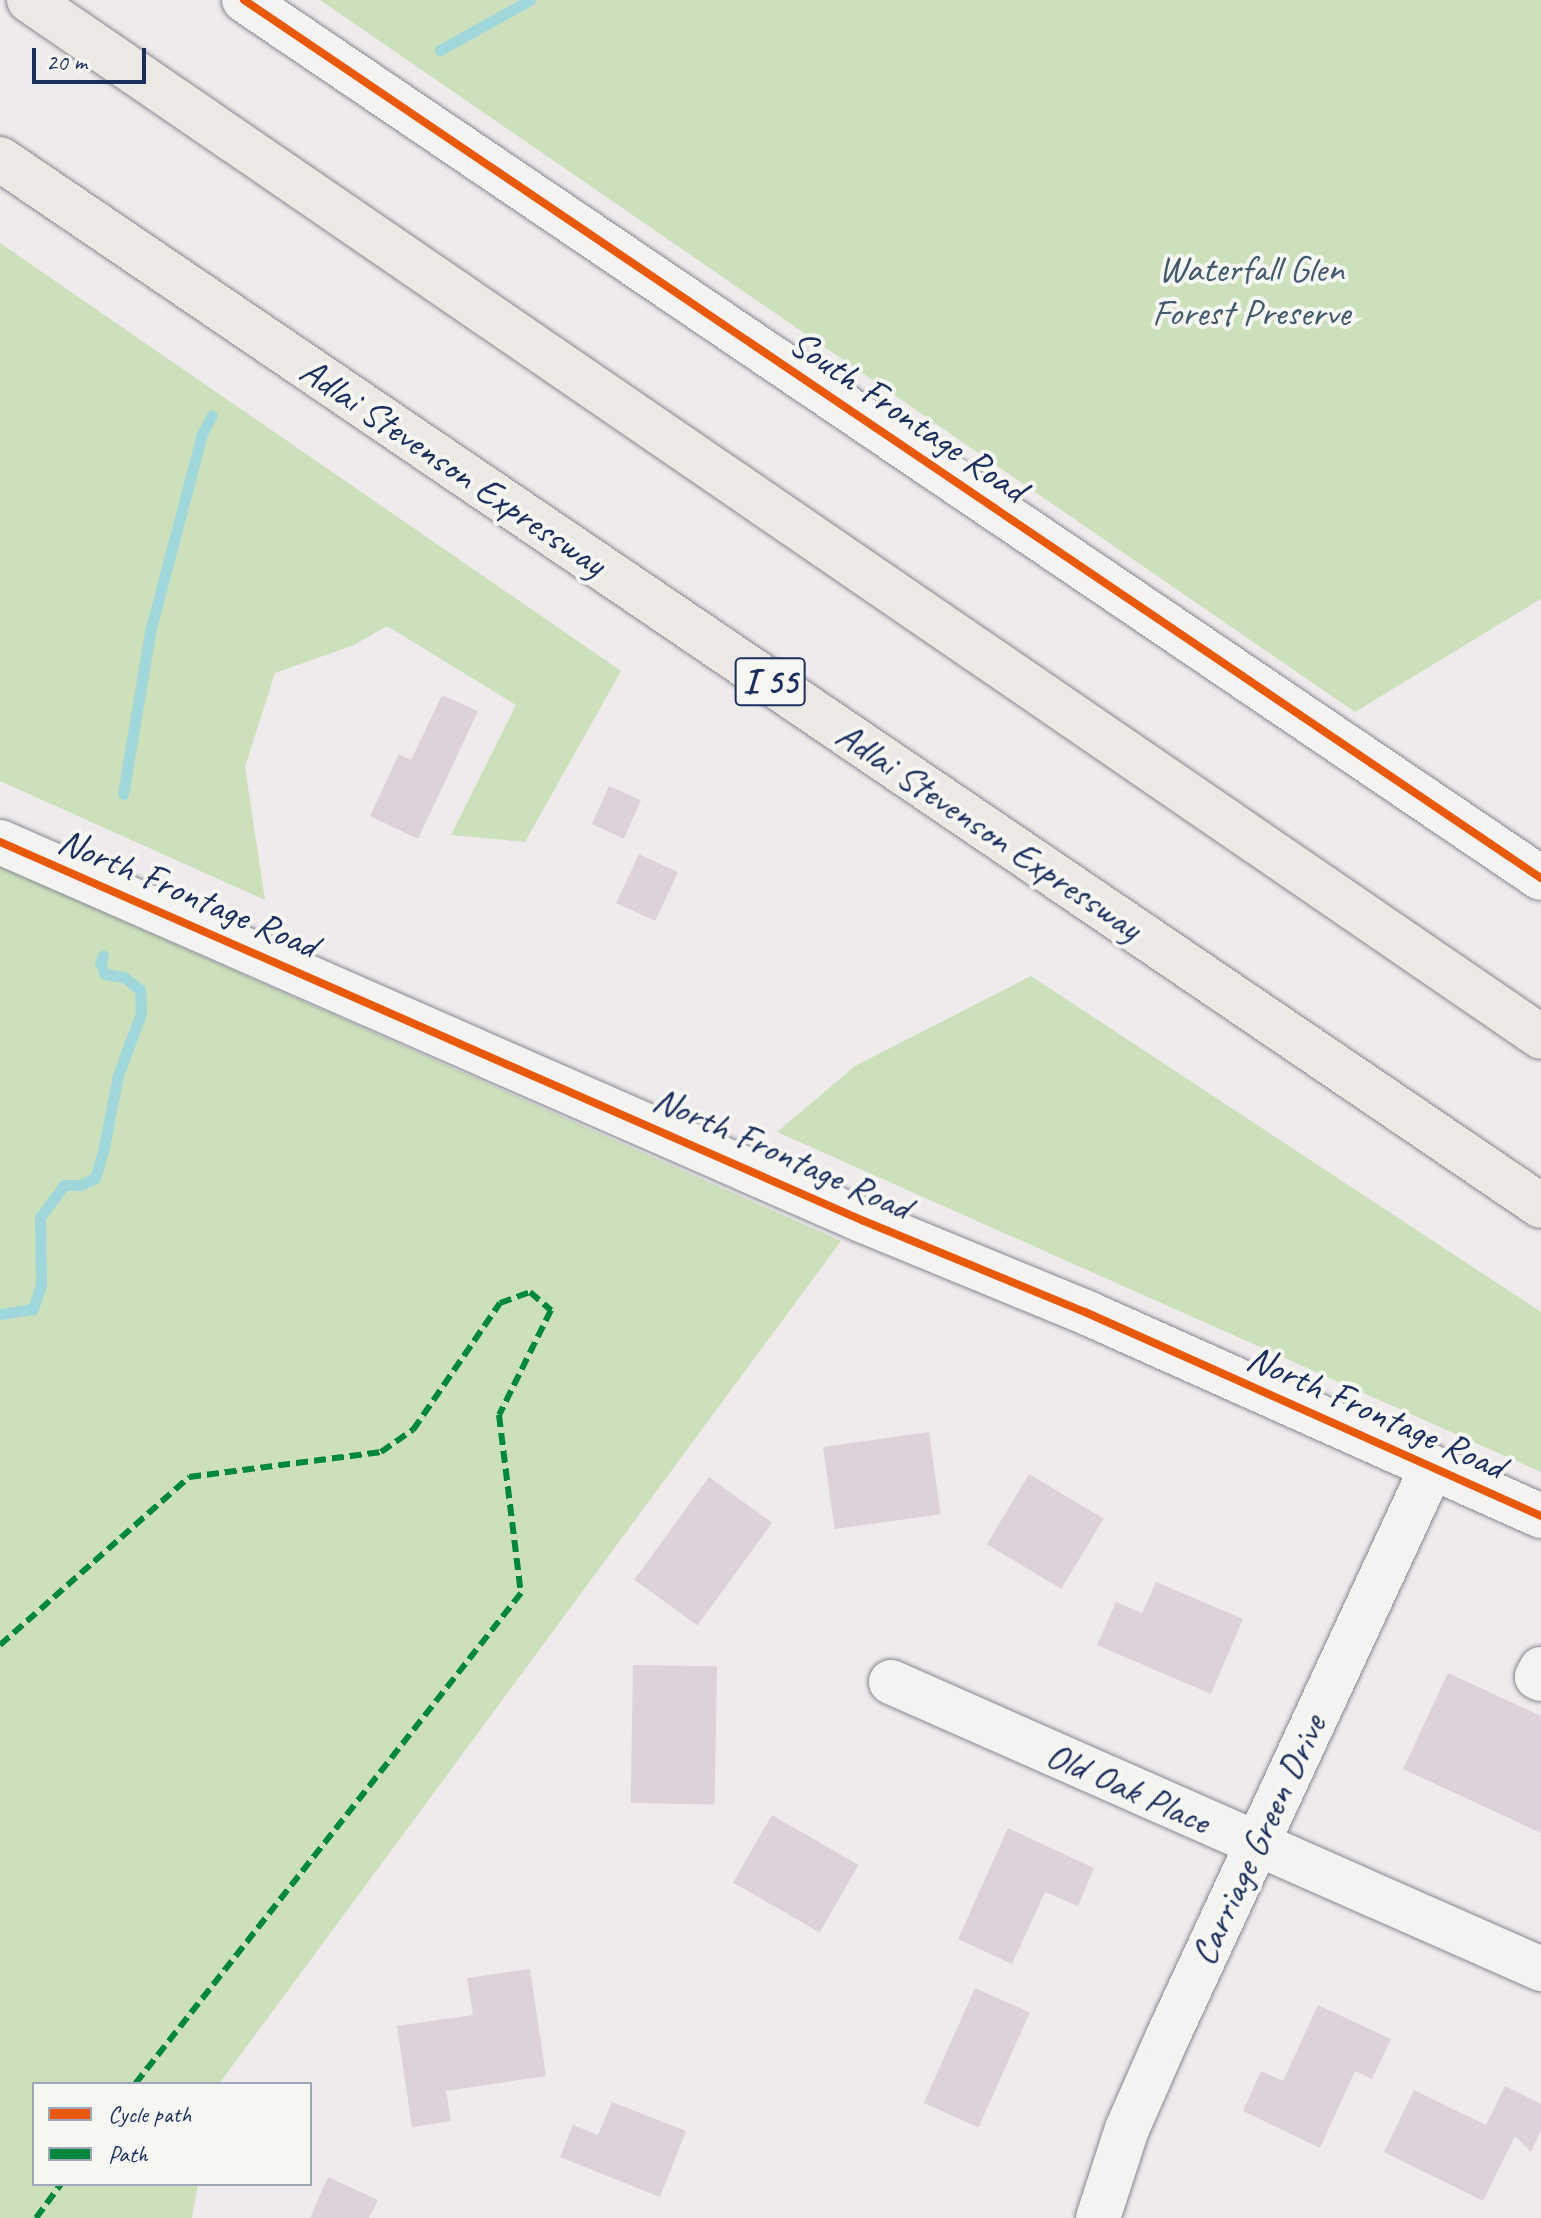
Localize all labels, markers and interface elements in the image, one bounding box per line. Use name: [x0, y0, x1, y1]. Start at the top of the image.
scale bar: [36, 32, 150, 82]
text: 20 m: [46, 47, 87, 77]
park label: Waterfall Glen Forest Preserve: [1152, 246, 1350, 336]
street label: South Frontage Road: [782, 321, 1034, 511]
street label: Adlai Stevenson Expressway: [291, 347, 615, 587]
road number: I 55: [734, 650, 806, 714]
street label: Adlai Stevenson Expressway: [827, 711, 1151, 951]
street label: North Frontage Road: [52, 818, 324, 968]
street label: North Frontage Road: [646, 1076, 918, 1230]
street label: North Frontage Road: [1240, 1335, 1512, 1489]
street label: Carriage Green Drive: [1180, 1708, 1336, 1972]
street label: Old Oak Place: [1039, 1731, 1217, 1845]
legend: [32, 2082, 312, 2186]
text: Cycle path: [108, 2099, 191, 2129]
text: Path: [108, 2139, 148, 2169]

